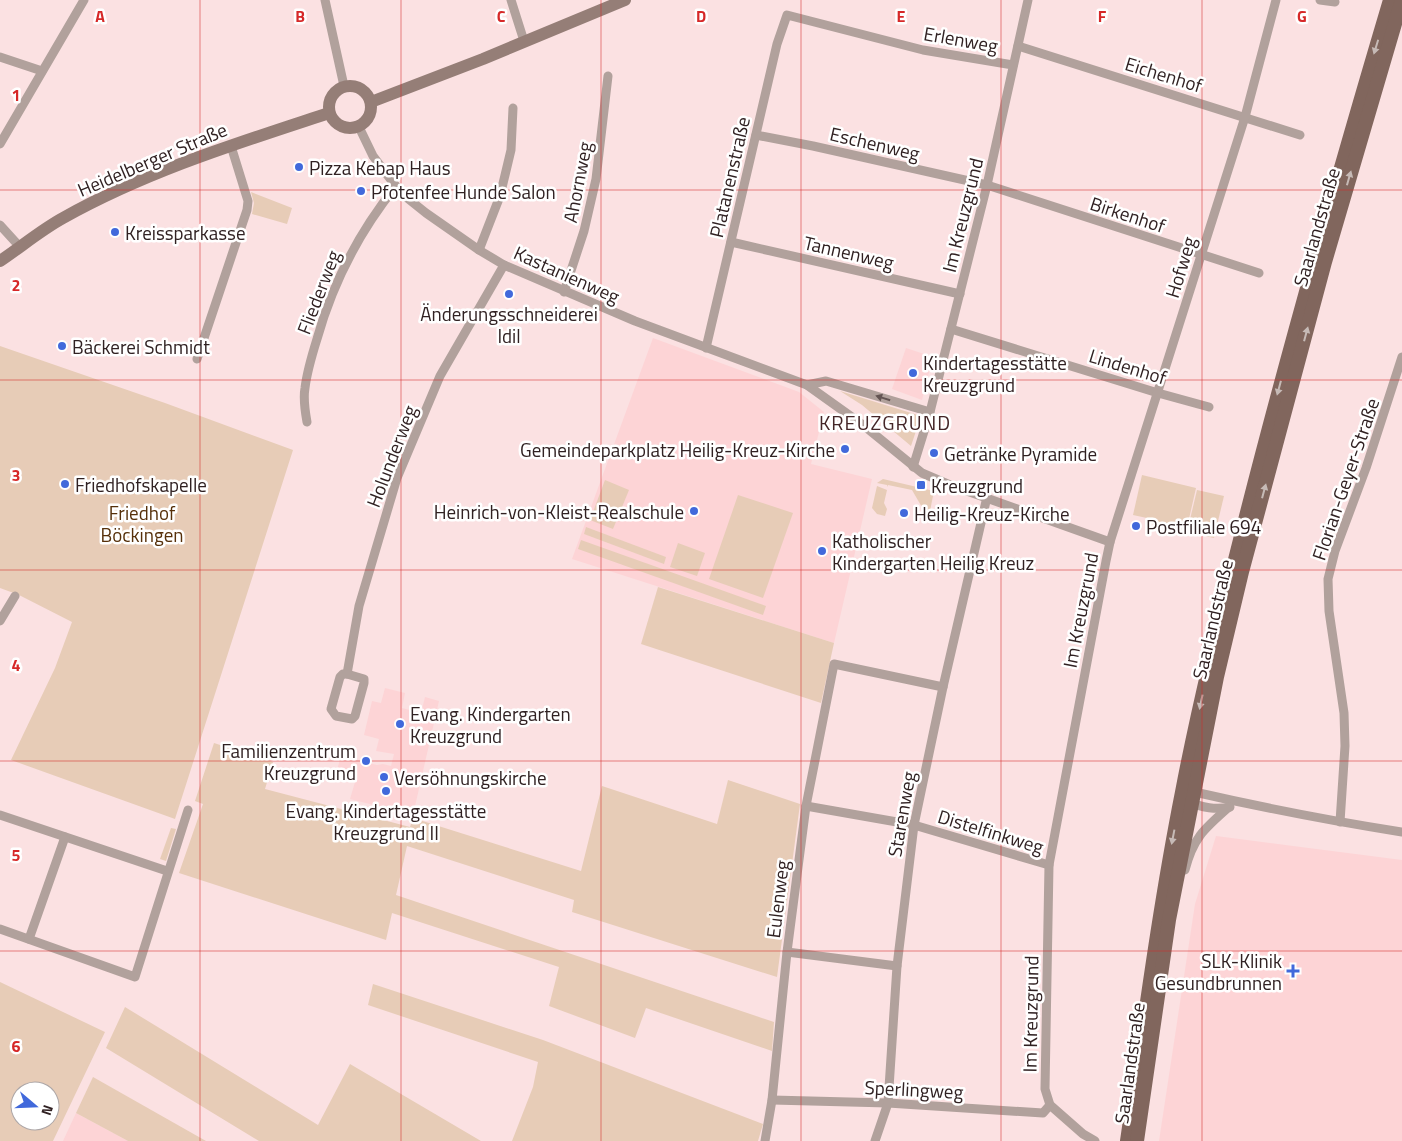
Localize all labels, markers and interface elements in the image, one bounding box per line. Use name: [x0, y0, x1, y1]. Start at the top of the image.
text: A: [95, 4, 105, 28]
text: B: [295, 4, 305, 28]
text: C: [497, 4, 506, 28]
text: D: [696, 4, 706, 28]
text: E: [897, 4, 906, 28]
text: F: [1098, 4, 1107, 28]
text: G: [1297, 4, 1307, 28]
street label: Erlenweg: [922, 18, 1001, 60]
one-way arrow: [1372, 39, 1380, 54]
street label: Eichenhof: [1122, 49, 1207, 100]
text: 1: [12, 83, 20, 107]
street label: Heidelberger Straße: [73, 114, 231, 204]
street label: Platanenstraße: [701, 114, 757, 240]
street label: Eschenweg: [827, 119, 923, 167]
street label: Ahornweg: [555, 139, 599, 225]
place label: Pizza Kebap Haus: [309, 153, 451, 182]
street label: Im Kreuzgrund: [934, 155, 990, 275]
marker: Pizza Kebap Haus: [293, 161, 305, 173]
street label: Saarlandstraße: [1285, 164, 1347, 290]
one-way arrow: [1346, 170, 1354, 185]
place label: Pfotenfee Hunde Salon: [371, 177, 556, 206]
marker: Pfotenfee Hunde Salon: [355, 185, 367, 197]
street label: Birkenhof: [1087, 188, 1170, 240]
place label: Kreissparkasse: [125, 218, 246, 247]
marker: Kreissparkasse: [109, 226, 121, 238]
street label: Tannenweg: [801, 228, 897, 276]
street label: Hofweg: [1157, 233, 1203, 301]
street label: Kastanienweg: [509, 238, 625, 310]
street label: Fliederweg: [289, 245, 347, 338]
text: 2: [12, 273, 20, 297]
marker: Änderungsschneiderei Idil: [503, 288, 515, 300]
place label: Änderungsschneiderei Idil: [420, 299, 598, 350]
one-way arrow: [1302, 327, 1310, 342]
place label: Bäckerei Schmidt: [72, 332, 210, 361]
marker: Bäckerei Schmidt: [56, 340, 68, 352]
street label: Lindenhof: [1086, 340, 1171, 392]
place label: Kindertagesstätte Kreuzgrund: [923, 348, 1067, 399]
marker: Kindertagesstätte Kreuzgrund: [907, 367, 919, 379]
one-way arrow: [1275, 381, 1283, 396]
one-way arrow: [876, 394, 891, 402]
street label: Florian-Geyer-Straße: [1304, 394, 1386, 564]
street label: Holunderweg: [358, 400, 424, 511]
district label: KREUZGRUND: [819, 407, 951, 438]
place label: Gemeindeparkplatz Heilig-Kreuz-Kirche: [520, 435, 835, 464]
place label: Getränke Pyramide: [944, 439, 1097, 468]
marker: Gemeindeparkplatz Heilig-Kreuz-Kirche: [839, 443, 851, 455]
marker: Getränke Pyramide: [928, 447, 940, 459]
text: 3: [12, 463, 20, 487]
place label: Friedhofskapelle: [75, 470, 207, 499]
place label: Kreuzgrund: [931, 471, 1023, 500]
marker: Friedhofskapelle: [59, 478, 71, 490]
marker: Kreuzgrund: [915, 479, 927, 491]
one-way arrow: [1260, 484, 1268, 499]
place label: Heinrich-von-Kleist-Realschule: [434, 497, 684, 526]
park label: Friedhof Böckingen: [100, 498, 184, 549]
place label: Heilig-Kreuz-Kirche: [914, 499, 1070, 528]
marker: Heinrich-von-Kleist-Realschule: [688, 505, 700, 517]
marker: Heilig-Kreuz-Kirche: [898, 507, 910, 519]
place label: Postfiliale 694: [1146, 512, 1261, 541]
marker: Postfiliale 694: [1130, 520, 1142, 532]
place label: Katholischer Kindergarten Heilig Kreuz: [832, 526, 1034, 577]
marker: Katholischer Kindergarten Heilig Kreuz: [816, 545, 828, 557]
street label: Im Kreuzgrund: [1055, 550, 1105, 670]
street label: Saarlandstraße: [1184, 556, 1240, 682]
text: 4: [12, 653, 21, 677]
one-way arrow: [1197, 694, 1205, 710]
place label: Evang. Kindergarten Kreuzgrund: [410, 699, 571, 750]
marker: Evang. Kindergarten Kreuzgrund: [394, 718, 406, 730]
place label: Familienzentrum Kreuzgrund: [221, 736, 356, 787]
marker: Familienzentrum Kreuzgrund: [360, 755, 372, 767]
place label: Versöhnungskirche: [394, 763, 547, 792]
street label: Starenweg: [879, 769, 923, 859]
marker: Versöhnungskirche: [378, 771, 390, 783]
marker: Evang. Kindertagesstätte Kreuzgrund II: [380, 785, 392, 797]
place label: Evang. Kindertagesstätte Kreuzgrund II: [286, 796, 486, 847]
street label: Distelfinkweg: [934, 801, 1048, 861]
one-way arrow: [1169, 830, 1177, 846]
text: 5: [12, 843, 21, 867]
street label: Eulenweg: [758, 858, 796, 940]
place label: SLK-Klinik Gesundbrunnen: [1155, 946, 1282, 997]
street label: Im Kreuzgrund: [1014, 955, 1046, 1073]
marker: SLK-Klinik Gesundbrunnen: [1286, 964, 1300, 978]
street label: Saarlandstraße: [1106, 1000, 1152, 1126]
text: 6: [12, 1034, 21, 1058]
street label: Sperlingweg: [864, 1072, 964, 1106]
north arrow: [10, 1081, 60, 1131]
text: N: [36, 1102, 59, 1118]

